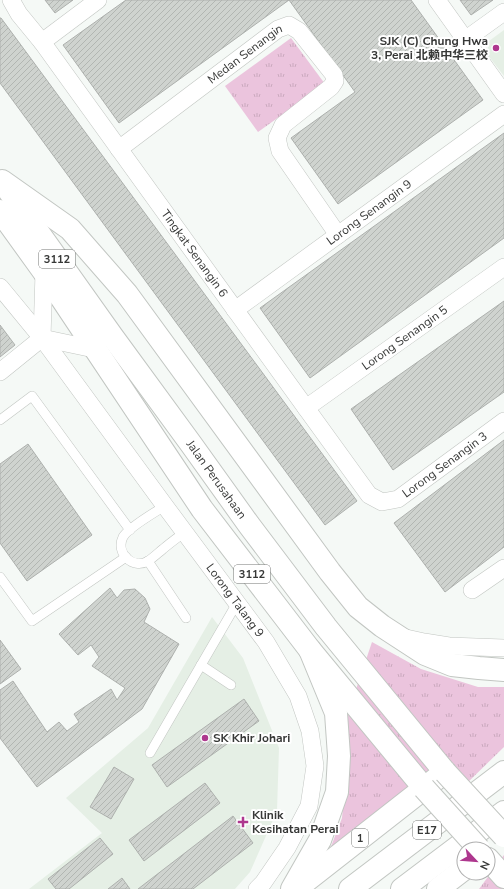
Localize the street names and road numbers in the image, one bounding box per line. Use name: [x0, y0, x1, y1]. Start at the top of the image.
street label: Medan Senangin: [204, 20, 285, 87]
street label: Lorong Senangin 9: [323, 176, 415, 249]
street label: Tingkat Senangin 6: [157, 206, 231, 300]
road number: 3112: [39, 250, 75, 268]
street label: Lorong Senangin 5: [358, 302, 451, 374]
street label: Lorong Senangin 3: [399, 428, 490, 501]
street label: Jalan Perusahaan: [182, 436, 250, 522]
street label: Lorong Talang 9: [203, 560, 268, 641]
road number: 3112: [234, 565, 270, 583]
road number: E17: [413, 821, 441, 839]
road number: 1: [352, 829, 368, 847]

